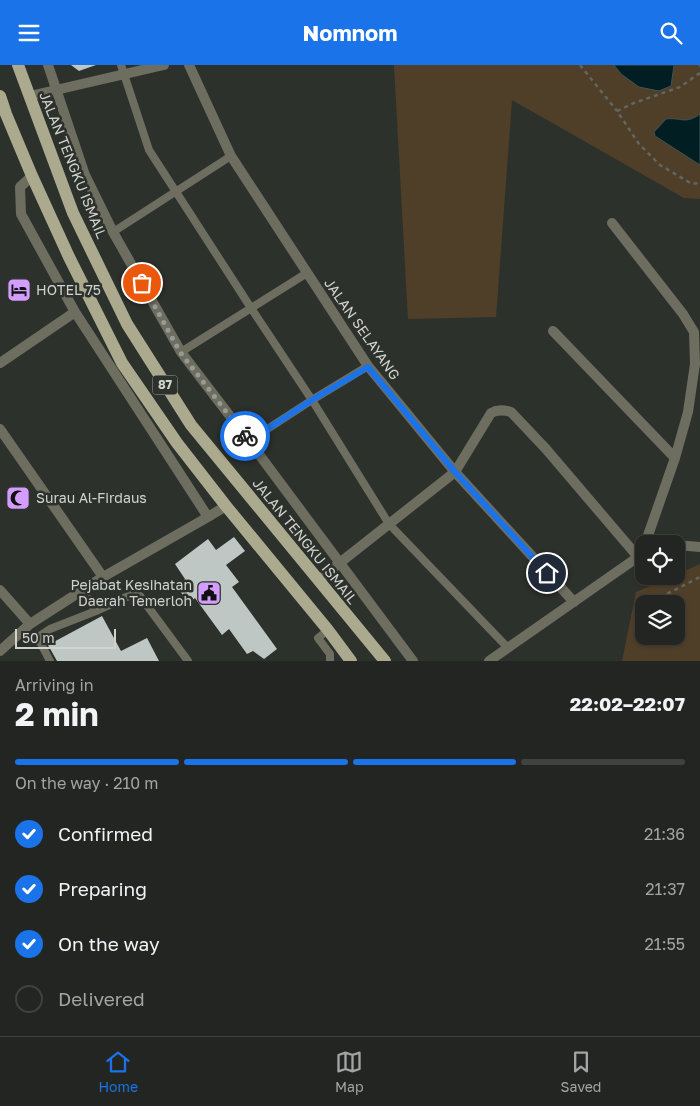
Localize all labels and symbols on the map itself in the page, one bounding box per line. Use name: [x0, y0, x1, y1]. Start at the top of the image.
street label: JALAN TENGKU ISMAIL: [36, 89, 111, 241]
pin: [121, 262, 163, 304]
street label: JALAN SELAYANG: [321, 275, 404, 383]
hotel icon: HOTEL 75: [6, 277, 32, 303]
place label: HOTEL 75: [36, 281, 101, 298]
road number: 87: [152, 375, 178, 395]
courier: [220, 411, 270, 461]
street label: JALAN TENGKU ISMAIL: [249, 474, 361, 607]
mosque icon: Surau Al-Firdaus: [5, 485, 31, 511]
place label: Surau Al-Firdaus: [36, 489, 147, 506]
pin: [526, 552, 568, 594]
place label: Pejabat Kesihatan Daerah Temerloh: [71, 576, 192, 609]
public building icon: Pejabat Kesihatan Daerah Temerloh: [196, 580, 222, 606]
scale bar: [15, 626, 116, 649]

